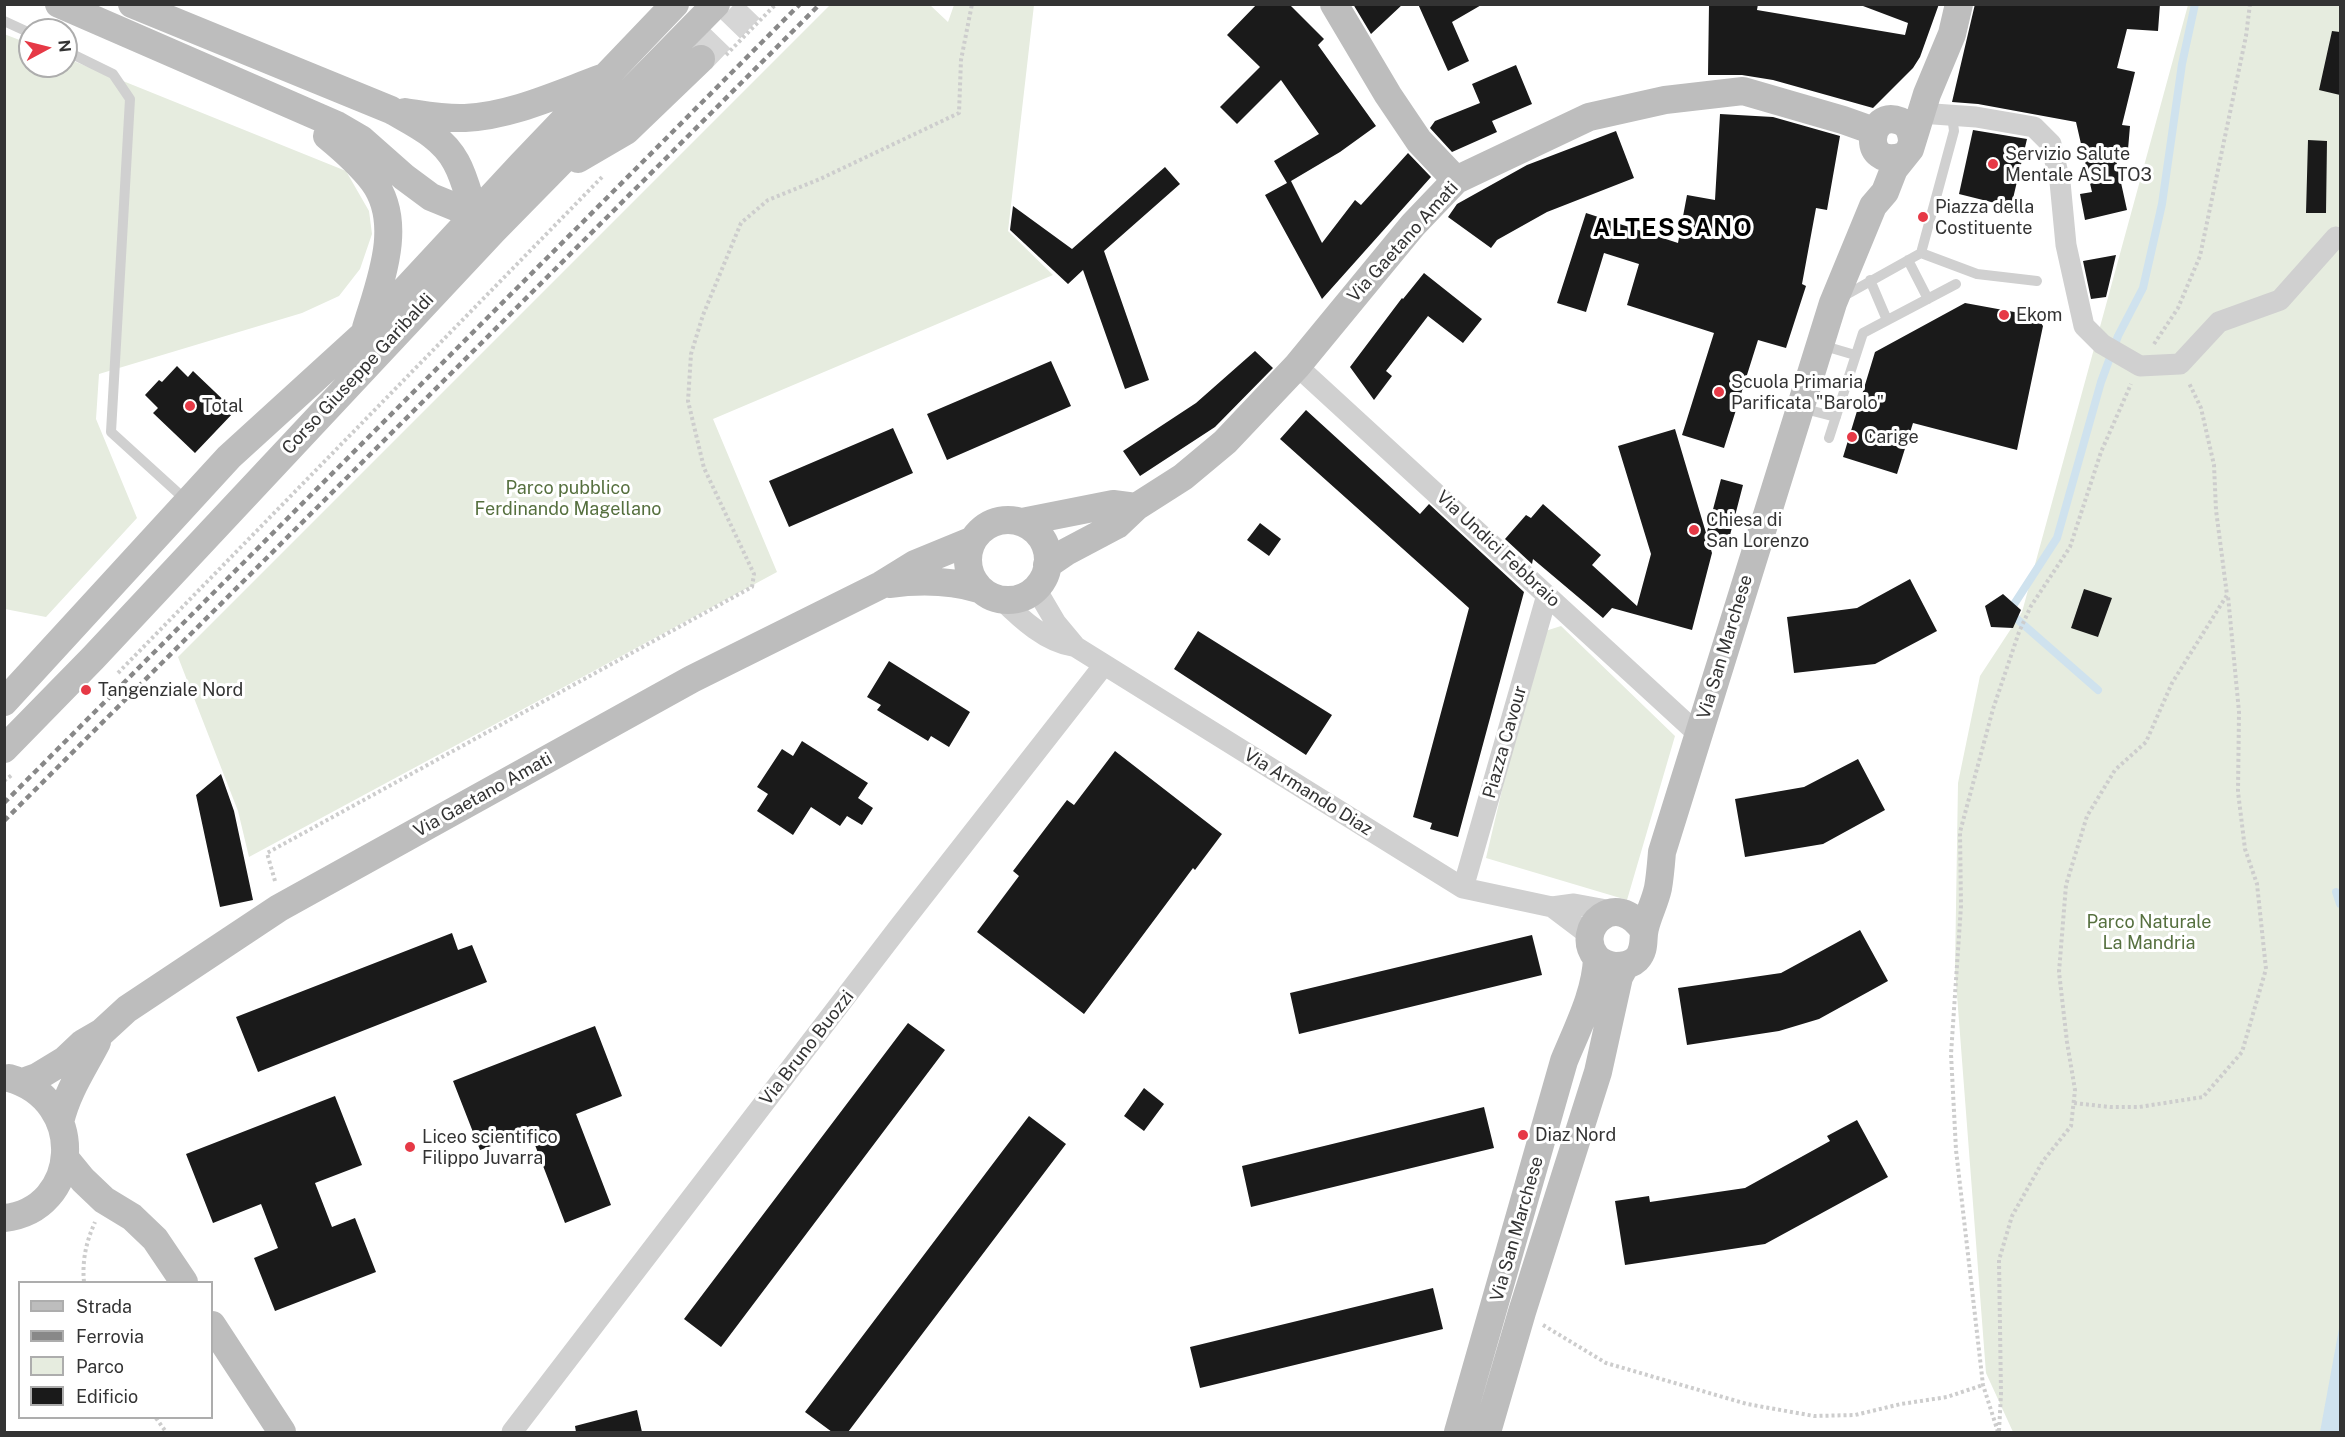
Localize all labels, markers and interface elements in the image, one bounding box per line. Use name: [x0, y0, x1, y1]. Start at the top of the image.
north arrow: [18, 18, 78, 78]
text: N: [54, 39, 75, 53]
place label: Servizio Salute Mentale ASL TO3: [2005, 143, 2152, 186]
marker: Servizio Salute Mentale ASL TO3: [1986, 157, 2000, 171]
street label: Via Gaetano Amati: [1343, 177, 1463, 307]
place label: Piazza della Costituente: [1935, 196, 2034, 238]
marker: Piazza della Costituente: [1916, 210, 1930, 224]
district label: ALTESSANO: [1593, 215, 1753, 243]
street label: Corso Giuseppe Garibaldi: [278, 289, 438, 459]
place label: Ekom: [2016, 304, 2062, 326]
marker: Ekom: [1997, 308, 2011, 322]
place label: Scuola Primaria Parificata "Barolo": [1731, 371, 1884, 413]
marker: Scuola Primaria Parificata "Barolo": [1712, 385, 1726, 399]
place label: Total: [202, 395, 244, 417]
marker: Total: [183, 399, 197, 413]
place label: Carige: [1864, 426, 1919, 448]
marker: Carige: [1845, 430, 1859, 444]
park label: Parco pubblico Ferdinando Magellano: [475, 477, 661, 520]
street label: Via Undici Febbraio: [1432, 486, 1564, 612]
place label: Chiesa di San Lorenzo: [1706, 509, 1809, 552]
marker: Chiesa di San Lorenzo: [1687, 523, 1701, 537]
street label: Via San Marchese: [1693, 572, 1757, 722]
place label: Tangenziale Nord: [98, 679, 243, 701]
marker: Tangenziale Nord: [79, 683, 93, 697]
street label: Piazza Cavour: [1479, 683, 1531, 801]
street label: Via Armando Diaz: [1240, 744, 1376, 840]
street label: Via Gaetano Amati: [410, 748, 556, 842]
park label: Parco Naturale La Mandria: [2087, 911, 2211, 954]
street label: Via Bruno Buozzi: [755, 986, 859, 1110]
place label: Diaz Nord: [1535, 1124, 1616, 1146]
place label: Liceo scientifico Filippo Juvarra: [422, 1126, 558, 1168]
marker: Diaz Nord: [1516, 1128, 1530, 1142]
marker: Liceo scientifico Filippo Juvarra: [403, 1140, 417, 1154]
street label: Via San Marchese: [1486, 1154, 1548, 1304]
legend: [18, 1281, 213, 1419]
text: Strada: [76, 1296, 132, 1317]
text: Ferrovia: [76, 1326, 144, 1347]
text: Parco: [76, 1356, 124, 1377]
text: Edificio: [76, 1386, 138, 1407]

